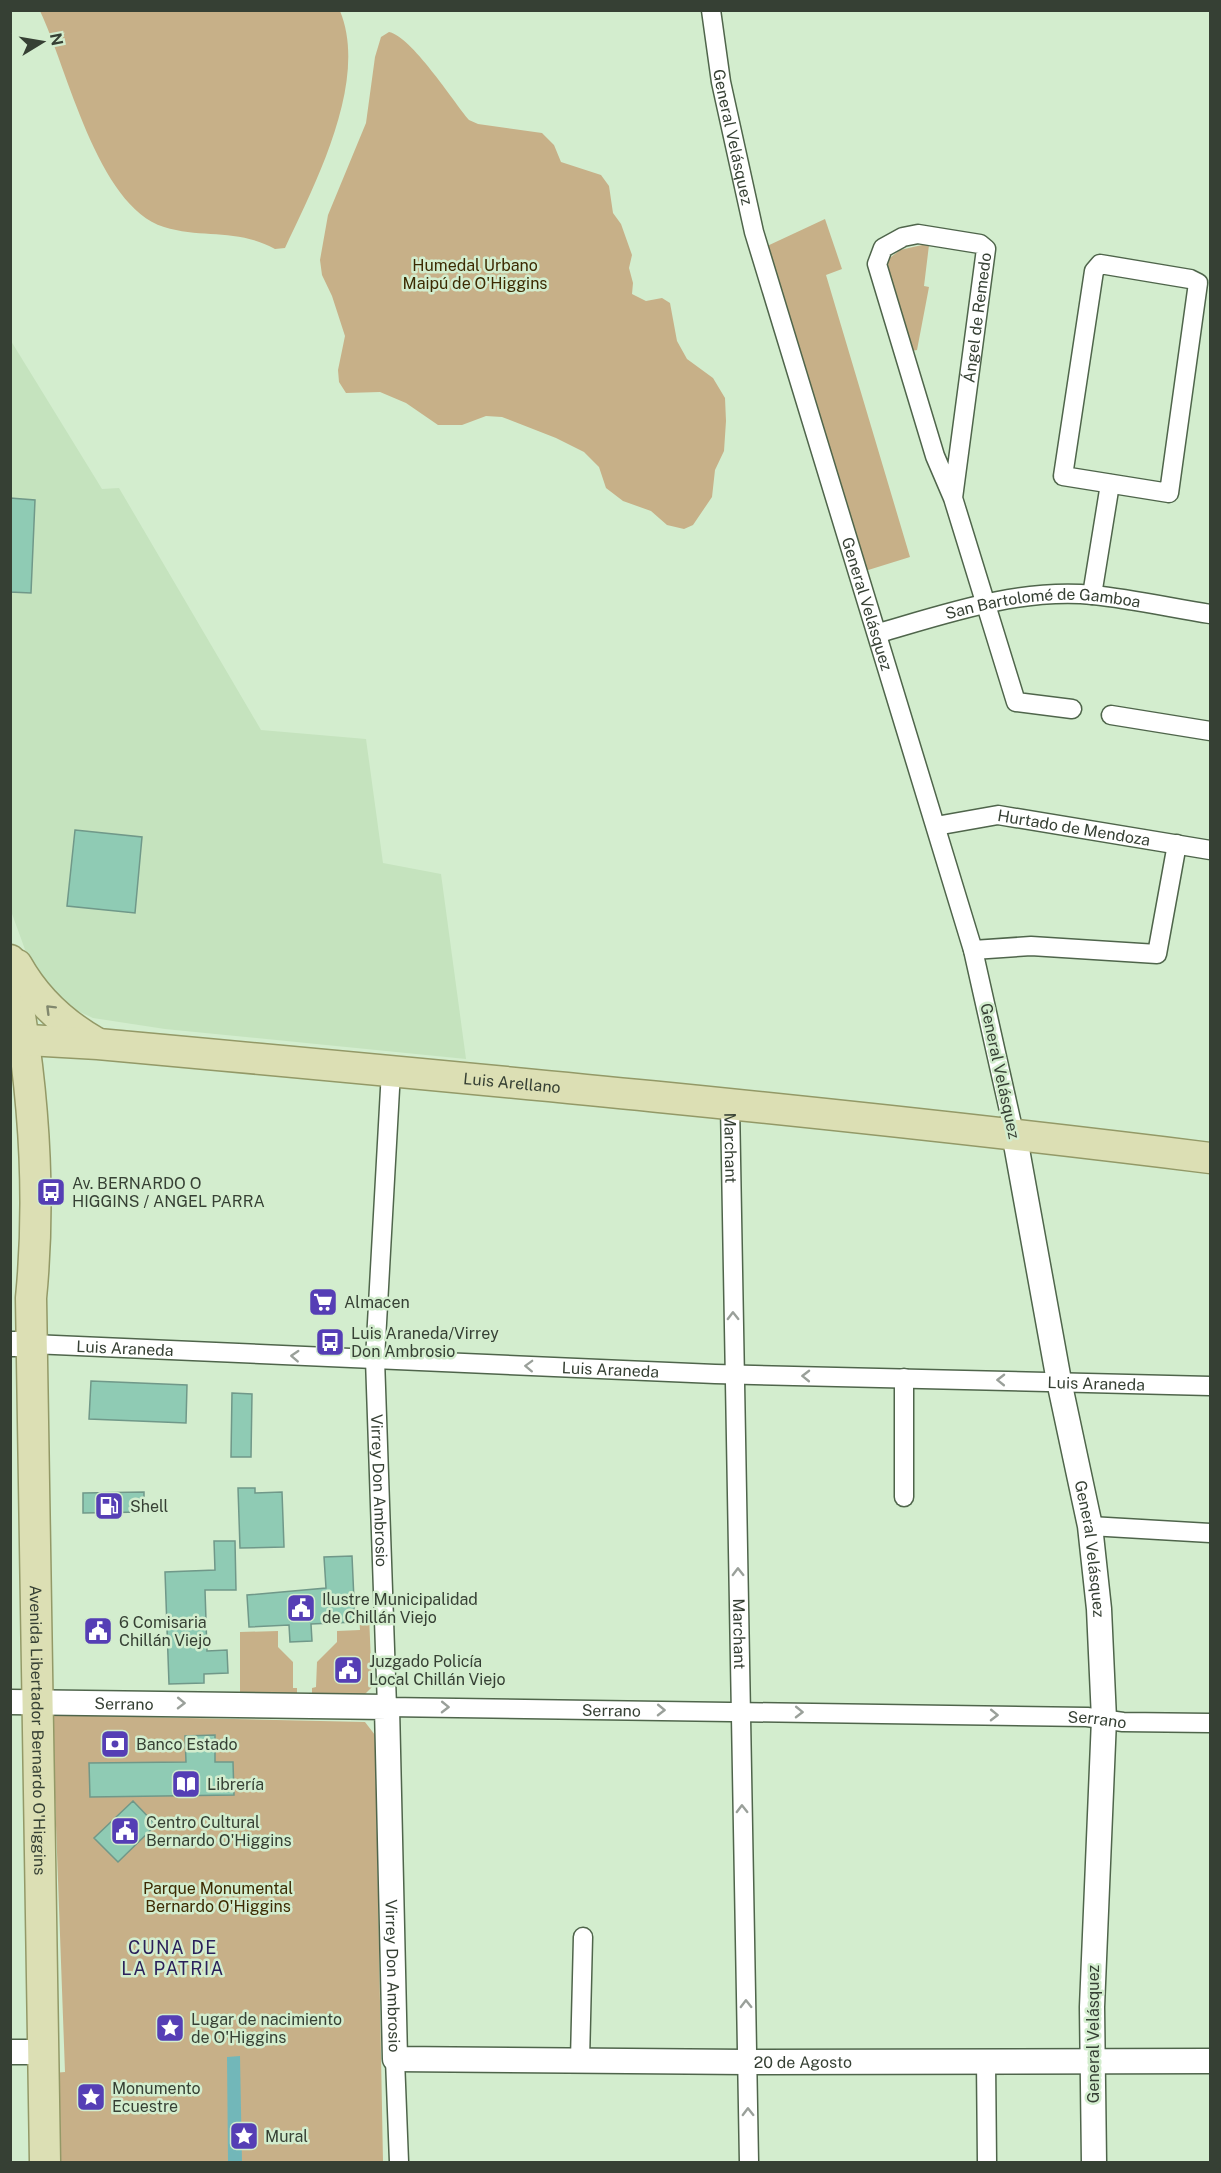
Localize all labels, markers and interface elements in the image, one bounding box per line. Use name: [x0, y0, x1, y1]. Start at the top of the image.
north arrow: [12, 12, 72, 72]
text: N: [46, 31, 67, 47]
street label: General Velásquez: [710, 68, 757, 207]
street label: Ángel de Remedo: [958, 251, 995, 384]
park label: Humedal Urbano Maipú de O'Higgins: [403, 256, 547, 293]
street label: General Velásquez: [838, 535, 897, 673]
street label: San Bartolomé de Gamboa: [943, 584, 1142, 623]
street label: Hurtado de Mendoza: [996, 806, 1152, 850]
street label: General Velásquez: [976, 1001, 1024, 1141]
one-way arrow: [47, 1006, 58, 1017]
street label: Luis Arellano: [463, 1068, 562, 1097]
street label: Marchant: [721, 1112, 741, 1184]
place label: Av. BERNARDO O HIGGINS / ANGEL PARRA: [72, 1174, 265, 1211]
bus stop icon: Av. BERNARDO O HIGGINS / ANGEL PARRA: [35, 1176, 67, 1208]
supermarket icon: Almacen: [307, 1286, 339, 1318]
place label: Almacen: [344, 1293, 410, 1312]
one-way arrow: [727, 1312, 739, 1321]
place label: Luis Araneda/Virrey Don Ambrosio: [351, 1324, 499, 1361]
bus stop icon: Luis Araneda/Virrey Don Ambrosio: [314, 1326, 346, 1358]
street label: Luis Araneda: [76, 1336, 174, 1360]
one-way arrow: [291, 1349, 300, 1362]
street label: Luis Araneda: [561, 1358, 660, 1381]
one-way arrow: [524, 1359, 533, 1372]
one-way arrow: [801, 1370, 810, 1382]
street label: Luis Araneda: [1047, 1373, 1145, 1394]
one-way arrow: [996, 1374, 1005, 1386]
street label: Virrey Don Ambrosio: [367, 1414, 392, 1567]
street label: General Velásquez: [1071, 1478, 1109, 1618]
fuel station icon: Shell: [93, 1490, 125, 1522]
place label: Shell: [130, 1497, 169, 1516]
one-way arrow: [732, 1567, 744, 1576]
street label: Avenida Libertador Bernardo O'Higgins: [26, 1585, 50, 1875]
place label: Ilustre Municipalidad de Chillán Viejo: [322, 1590, 478, 1627]
public building icon: Ilustre Municipalidad de Chillán Viejo: [285, 1592, 317, 1624]
street label: Marchant: [729, 1598, 750, 1670]
place label: 6 Comisaria Chillán Viejo: [119, 1613, 211, 1650]
public building icon: 6 Comisaria Chillán Viejo: [82, 1615, 114, 1647]
place label: Juzgado Policía Local Chillán Viejo: [369, 1652, 505, 1689]
public building icon: Juzgado Policía Local Chillán Viejo: [332, 1654, 364, 1686]
street label: Serrano: [94, 1694, 154, 1713]
one-way arrow: [176, 1697, 185, 1709]
street label: Serrano: [582, 1700, 641, 1720]
one-way arrow: [441, 1701, 450, 1713]
one-way arrow: [657, 1704, 666, 1716]
one-way arrow: [795, 1706, 804, 1718]
street label: Serrano: [1068, 1707, 1128, 1732]
one-way arrow: [990, 1709, 999, 1721]
bank icon: Banco Estado: [99, 1728, 131, 1760]
place label: Banco Estado: [136, 1735, 238, 1754]
library icon: Librería: [170, 1768, 202, 1800]
place label: Librería: [207, 1775, 264, 1794]
one-way arrow: [736, 1804, 749, 1813]
place label: Centro Cultural Bernardo O'Higgins: [146, 1813, 292, 1850]
public building icon: Centro Cultural Bernardo O'Higgins: [109, 1815, 141, 1847]
park label: Parque Monumental Bernardo O'Higgins: [143, 1879, 293, 1916]
street label: Virrey Don Ambrosio: [382, 1899, 404, 2053]
district label: CUNA DE LA PATRIA: [121, 1937, 225, 1979]
street label: General Velásquez: [1084, 1965, 1103, 2103]
one-way arrow: [740, 1999, 752, 2008]
place label: Lugar de nacimiento de O'Higgins: [191, 2010, 342, 2047]
place icon: Lugar de nacimiento de O'Higgins: [154, 2012, 186, 2044]
street label: 20 de Agosto: [754, 2052, 852, 2071]
place label: Monumento Ecuestre: [112, 2079, 201, 2116]
place icon: Monumento Ecuestre: [75, 2081, 107, 2113]
one-way arrow: [742, 2108, 754, 2117]
place icon: Mural: [228, 2120, 260, 2152]
place label: Mural: [265, 2127, 308, 2146]

